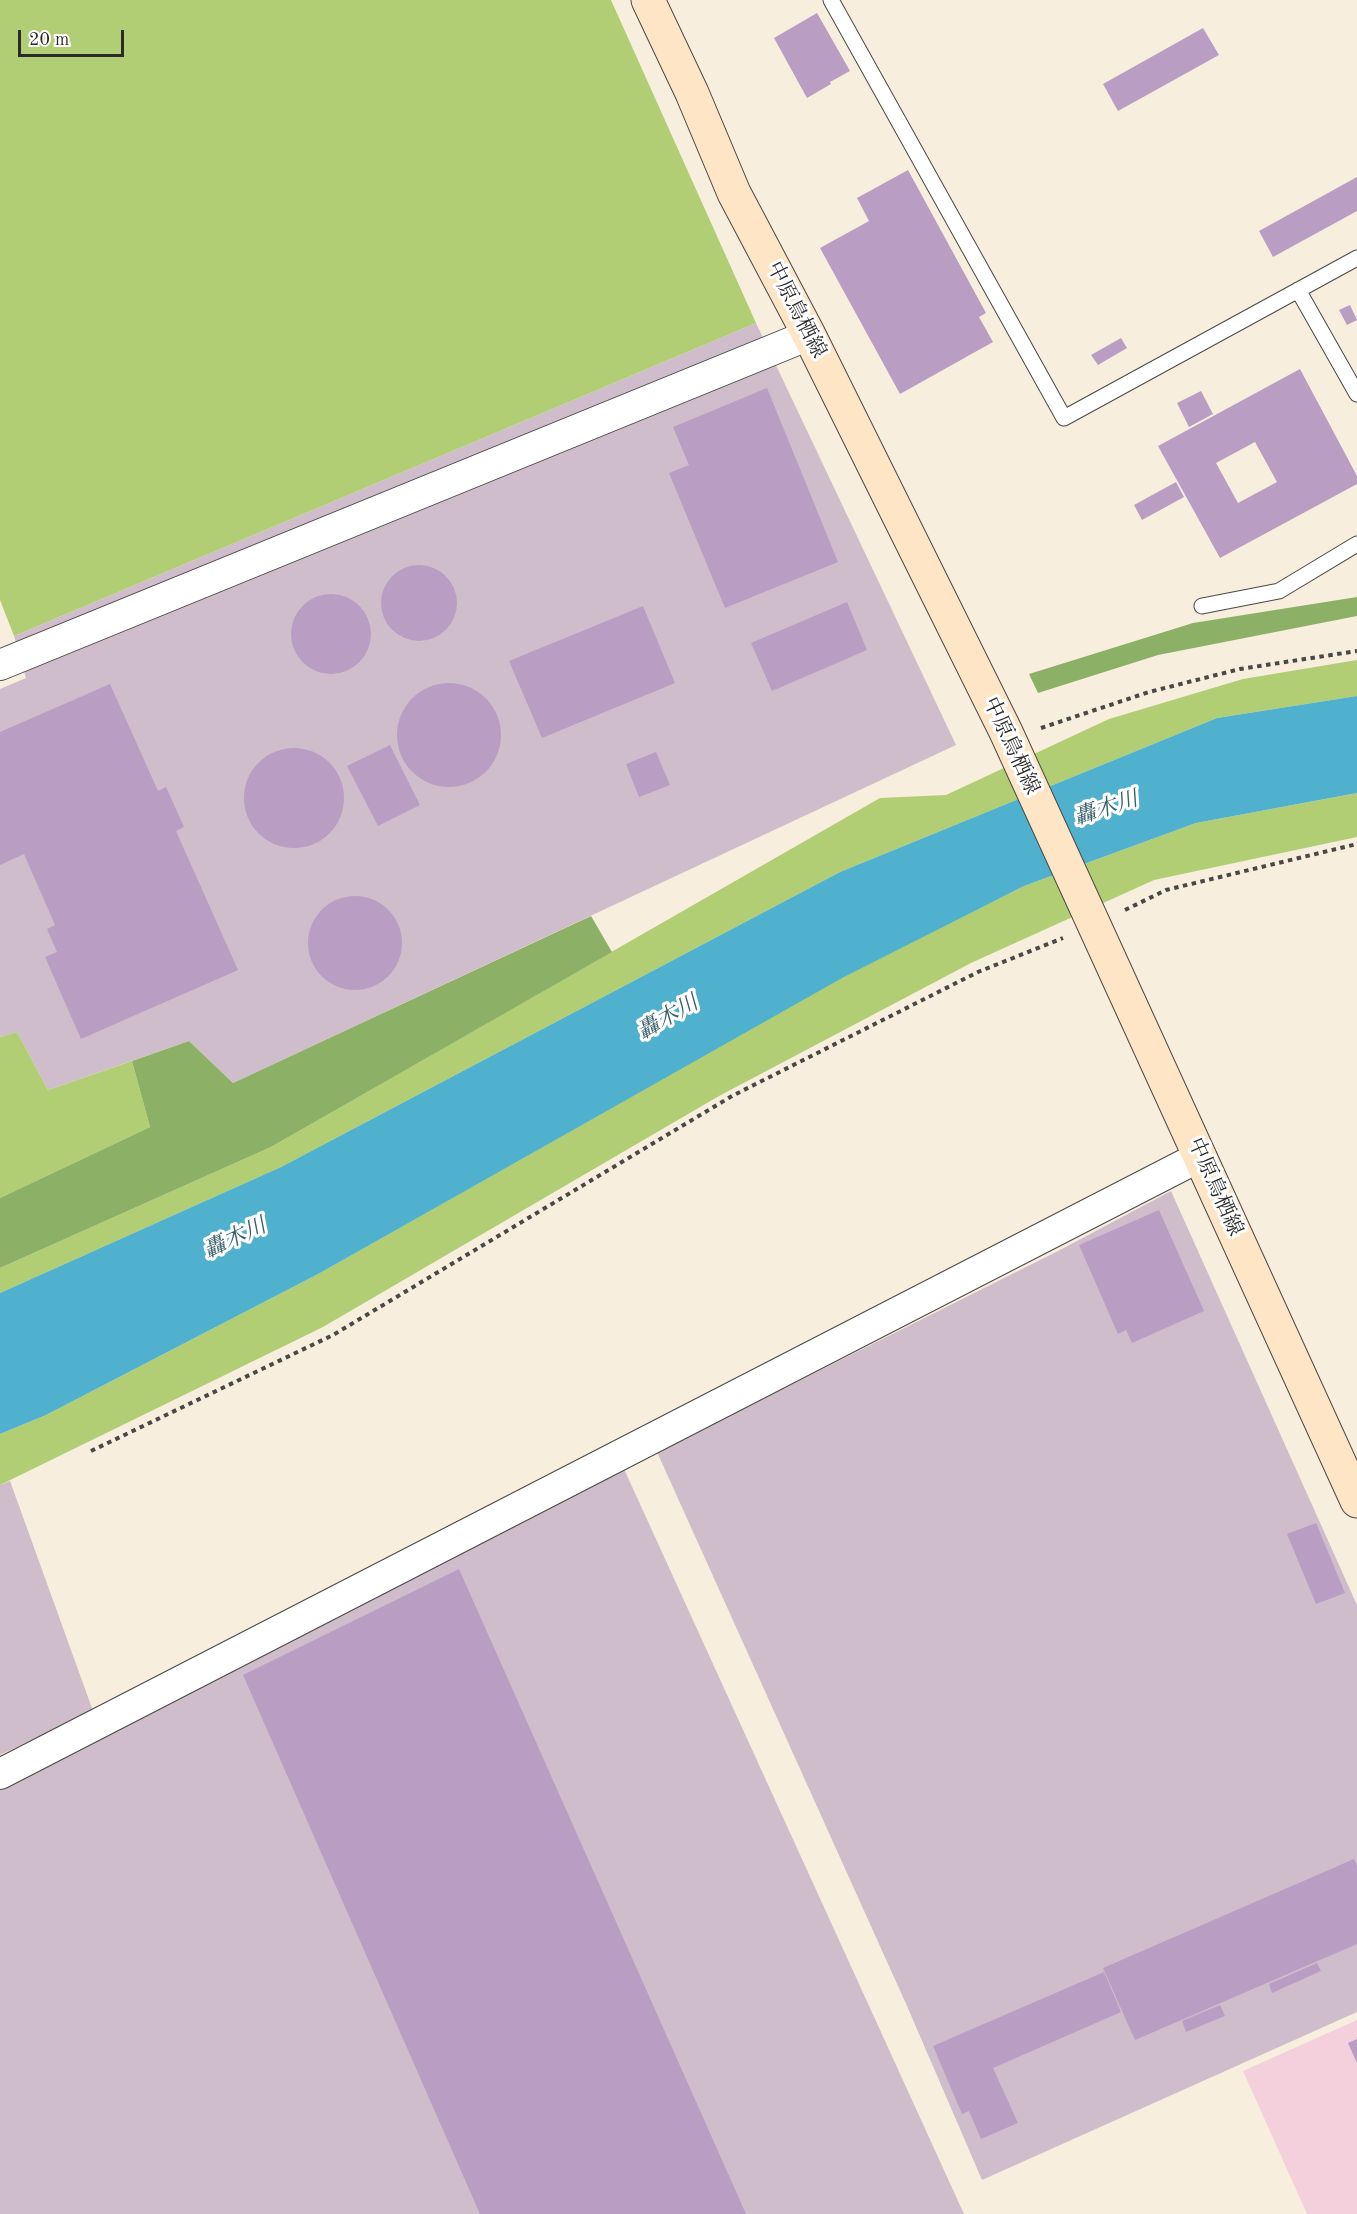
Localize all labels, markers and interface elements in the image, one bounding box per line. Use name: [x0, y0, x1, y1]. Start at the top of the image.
scale bar: [21, 18, 128, 56]
text: 20 m: [29, 31, 69, 49]
street label: 中原鳥栖線: [761, 258, 831, 362]
street label: 中原鳥栖線: [977, 693, 1045, 799]
water label: 轟木川: [1071, 786, 1141, 832]
water label: 轟木川: [633, 990, 703, 1046]
street label: 中原鳥栖線: [1182, 1134, 1248, 1240]
water label: 轟木川: [200, 1213, 270, 1265]

